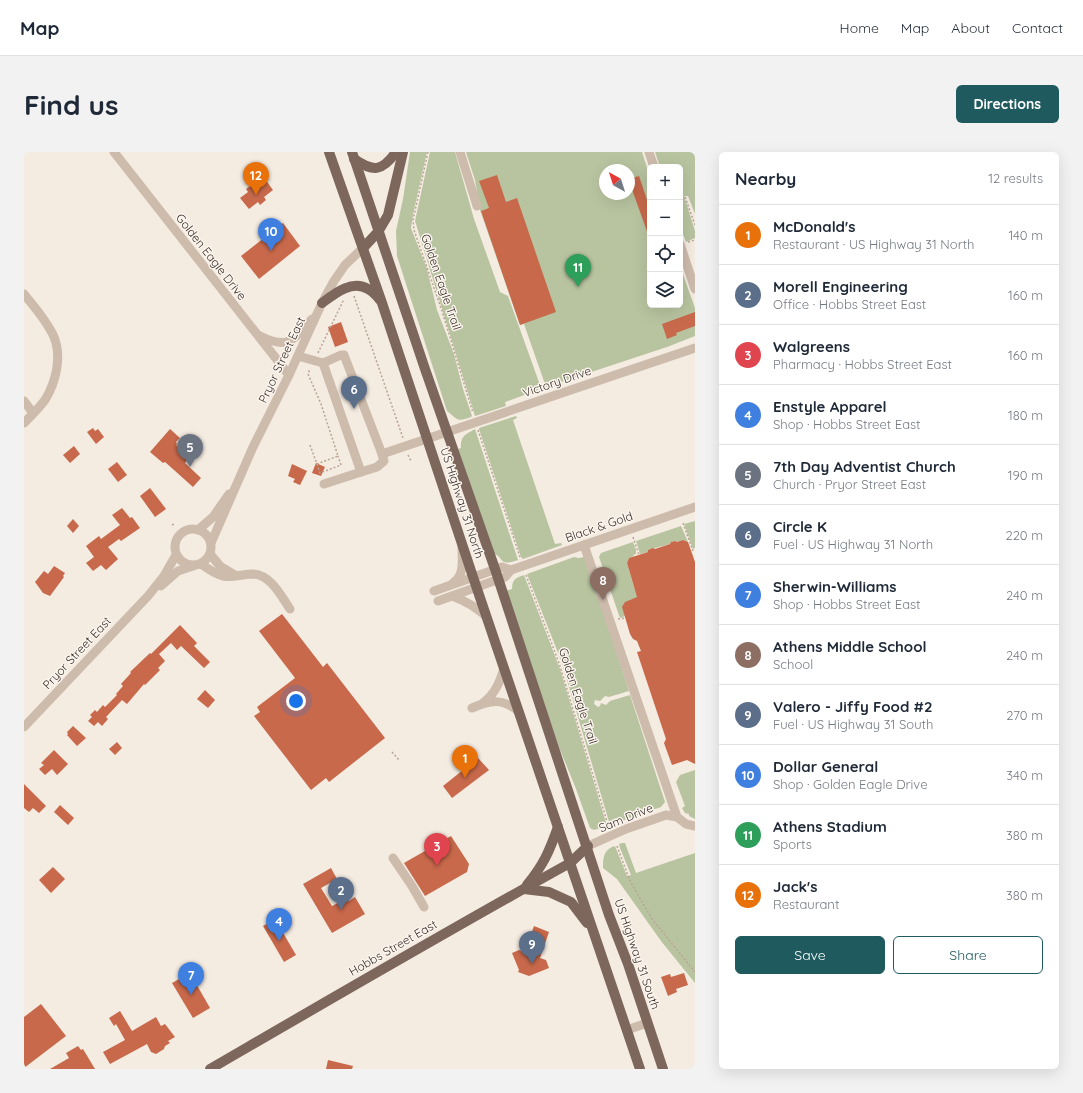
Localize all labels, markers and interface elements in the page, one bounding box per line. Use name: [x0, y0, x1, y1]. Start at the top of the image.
text: Map: [20, 16, 59, 40]
text: Home: [840, 19, 879, 37]
text: Map: [901, 19, 929, 37]
text: About: [951, 19, 990, 37]
text: Contact: [1012, 19, 1063, 37]
button: Directions: [956, 85, 1059, 123]
text: Find us: [24, 87, 118, 122]
pin: 12: [243, 162, 269, 195]
north arrow: [599, 164, 635, 200]
map controls: [647, 164, 683, 308]
button: +: [647, 164, 683, 200]
text: Nearby: [735, 168, 796, 189]
text: 12 results: [988, 170, 1043, 186]
button: −: [647, 200, 683, 236]
street label: Golden Eagle Drive: [173, 210, 250, 303]
text: McDonald's: [773, 217, 855, 236]
pin: 10: [258, 218, 284, 251]
text: 1: [745, 227, 751, 243]
text: 140 m: [1008, 227, 1043, 243]
street label: Golden Eagle Trail: [418, 232, 465, 332]
button: locate: [647, 236, 683, 272]
text: Restaurant · US Highway 31 North: [773, 236, 974, 252]
pin: 11: [565, 254, 591, 287]
button: layers: [647, 272, 683, 308]
text: Morell Engineering: [773, 277, 908, 296]
text: 2: [744, 287, 752, 303]
text: 160 m: [1008, 287, 1043, 303]
text: Office · Hobbs Street East: [773, 296, 926, 312]
street label: Pryor Street East: [255, 314, 308, 405]
text: Walgreens: [773, 337, 850, 356]
text: 3: [745, 347, 751, 363]
text: 160 m: [1008, 347, 1043, 363]
text: Pharmacy · Hobbs Street East: [773, 356, 952, 372]
street label: Victory Drive: [521, 363, 593, 400]
pin: 6: [341, 376, 367, 409]
text: Enstyle Apparel: [773, 397, 887, 416]
text: 4: [744, 407, 752, 423]
text: 180 m: [1008, 407, 1043, 423]
text: Shop · Hobbs Street East: [773, 416, 921, 432]
pin: 5: [177, 434, 203, 467]
street label: US Highway 31 North: [437, 445, 488, 560]
text: 7th Day Adventist Church: [773, 457, 956, 476]
text: 5: [744, 467, 752, 483]
text: 190 m: [1008, 467, 1043, 483]
text: Church · Pryor Street East: [773, 476, 926, 492]
street label: Black & Gold: [563, 508, 635, 545]
text: Circle K: [773, 517, 827, 536]
text: 6: [744, 527, 752, 543]
text: 220 m: [1005, 527, 1043, 543]
text: Fuel · US Highway 31 North: [773, 536, 933, 552]
pin: 8: [590, 567, 616, 600]
text: Sherwin-Williams: [773, 577, 897, 596]
text: 7: [744, 587, 752, 603]
text: 240 m: [1006, 587, 1043, 603]
text: Shop · Hobbs Street East: [773, 596, 921, 612]
street label: Pryor Street East: [39, 613, 114, 692]
text: Athens Middle School: [773, 637, 927, 656]
street label: Golden Eagle Trail: [556, 646, 601, 746]
text: 8: [744, 647, 752, 663]
text: 240 m: [1006, 647, 1043, 663]
text: School: [773, 656, 813, 672]
your location: [286, 691, 306, 711]
text: Valero - Jiffy Food #2: [773, 697, 932, 716]
text: 9: [744, 707, 752, 723]
text: 270 m: [1006, 707, 1043, 723]
text: Fuel · US Highway 31 South: [773, 716, 933, 732]
pin: 1: [452, 745, 478, 778]
text: Dollar General: [773, 757, 878, 776]
text: 10: [741, 767, 755, 783]
text: 340 m: [1006, 767, 1043, 783]
text: Shop · Golden Eagle Drive: [773, 776, 928, 792]
street label: Sam Drive: [597, 800, 655, 835]
text: Athens Stadium: [773, 817, 887, 836]
text: 11: [743, 827, 753, 843]
text: 380 m: [1006, 827, 1043, 843]
pin: 3: [424, 833, 450, 866]
text: Sports: [773, 836, 812, 852]
pin: 2: [328, 877, 354, 910]
text: Jack's: [773, 877, 817, 896]
text: 12: [742, 887, 754, 903]
text: 380 m: [1006, 887, 1043, 903]
street label: US Highway 31 South: [611, 896, 663, 1011]
text: Restaurant: [773, 896, 839, 912]
pin: 4: [266, 908, 292, 941]
street label: Hobbs Street East: [346, 916, 439, 979]
pin: 9: [519, 931, 545, 964]
button: Save: [735, 936, 885, 974]
button: Share: [893, 936, 1043, 974]
pin: 7: [178, 962, 204, 995]

